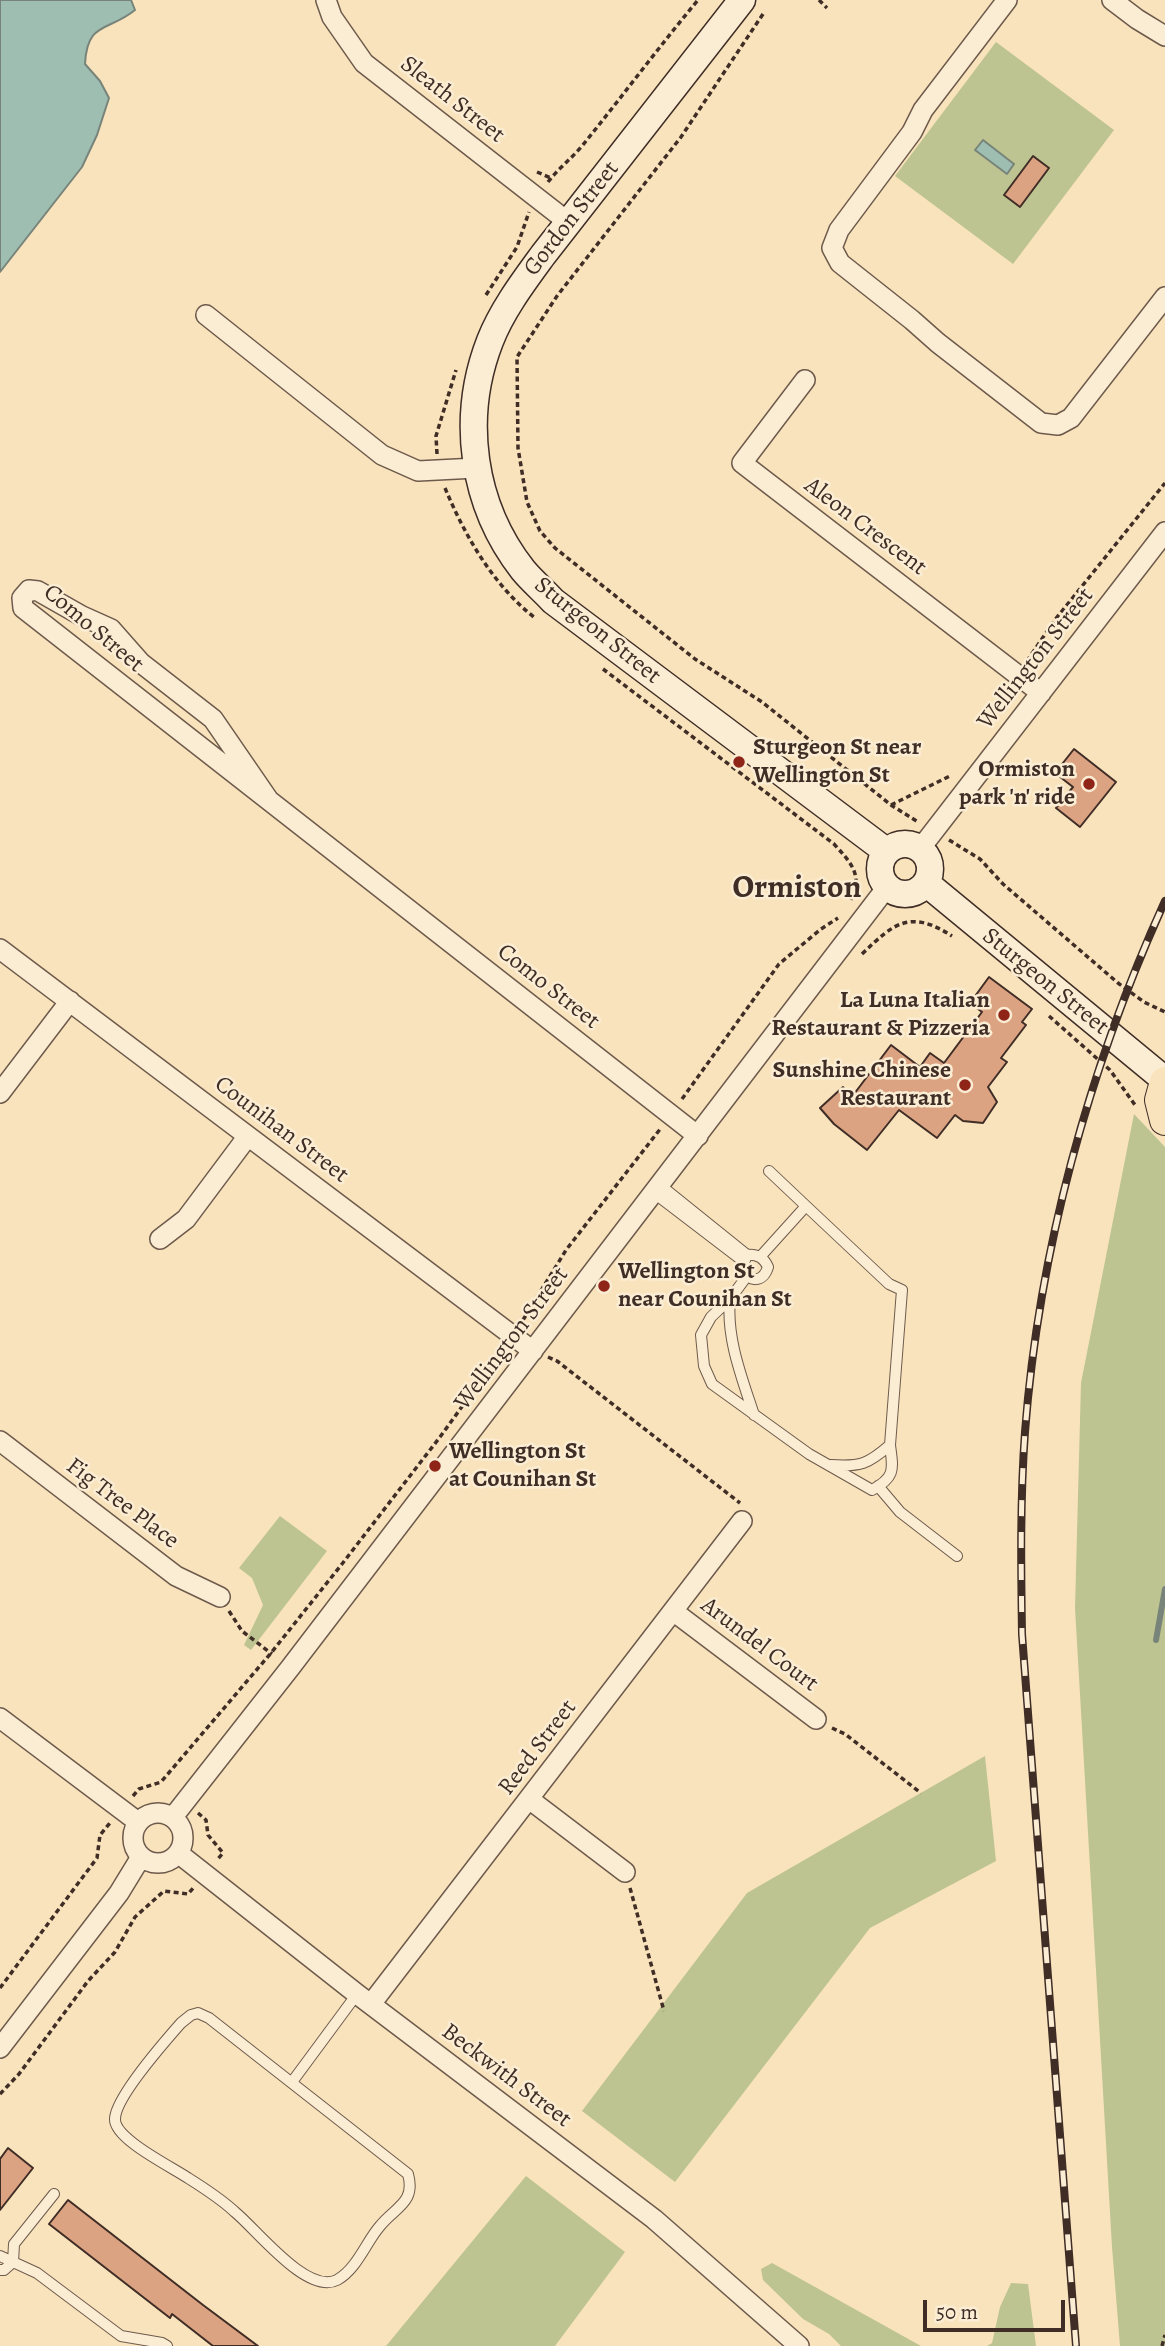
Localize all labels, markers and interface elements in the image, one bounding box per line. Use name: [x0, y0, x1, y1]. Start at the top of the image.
street label: Sleath Street: [394, 50, 510, 150]
street label: Gordon Street: [518, 156, 626, 282]
street label: Aleon Crescent: [798, 472, 932, 582]
street label: Sturgeon Street: [528, 571, 666, 691]
street label: Como Street: [37, 579, 149, 679]
street label: Wellington Street: [972, 582, 1100, 736]
place label: Sturgeon St near Wellington St: [753, 734, 921, 790]
marker: Sturgeon St near Wellington St: [731, 754, 747, 770]
place label: Ormiston park 'n' ride: [959, 756, 1075, 812]
marker: Ormiston park 'n' ride: [1081, 776, 1097, 792]
district label: Ormiston: [733, 870, 861, 908]
street label: Sturgeon Street: [976, 922, 1114, 1042]
street label: Como Street: [491, 938, 605, 1036]
place label: La Luna Italian Restaurant & Pizzeria: [771, 987, 990, 1043]
marker: La Luna Italian Restaurant & Pizzeria: [996, 1007, 1012, 1023]
place label: Sunshine Chinese Restaurant: [772, 1057, 951, 1113]
street label: Counihan Street: [208, 1070, 354, 1190]
marker: Sunshine Chinese Restaurant: [957, 1077, 973, 1093]
place label: Wellington St near Counihan St: [618, 1258, 792, 1314]
street label: Wellington Street: [449, 1262, 575, 1416]
marker: Wellington St near Counihan St: [596, 1278, 612, 1294]
place label: Wellington St at Counihan St: [449, 1438, 596, 1494]
street label: Fig Tree Place: [60, 1452, 184, 1556]
marker: Wellington St at Counihan St: [427, 1458, 443, 1474]
street label: Arundel Court: [695, 1591, 823, 1699]
street label: Reed Street: [493, 1695, 583, 1801]
street label: Beckwith Street: [435, 2018, 577, 2134]
scale bar: [927, 2286, 1069, 2330]
text: 50 m: [936, 2298, 978, 2326]

